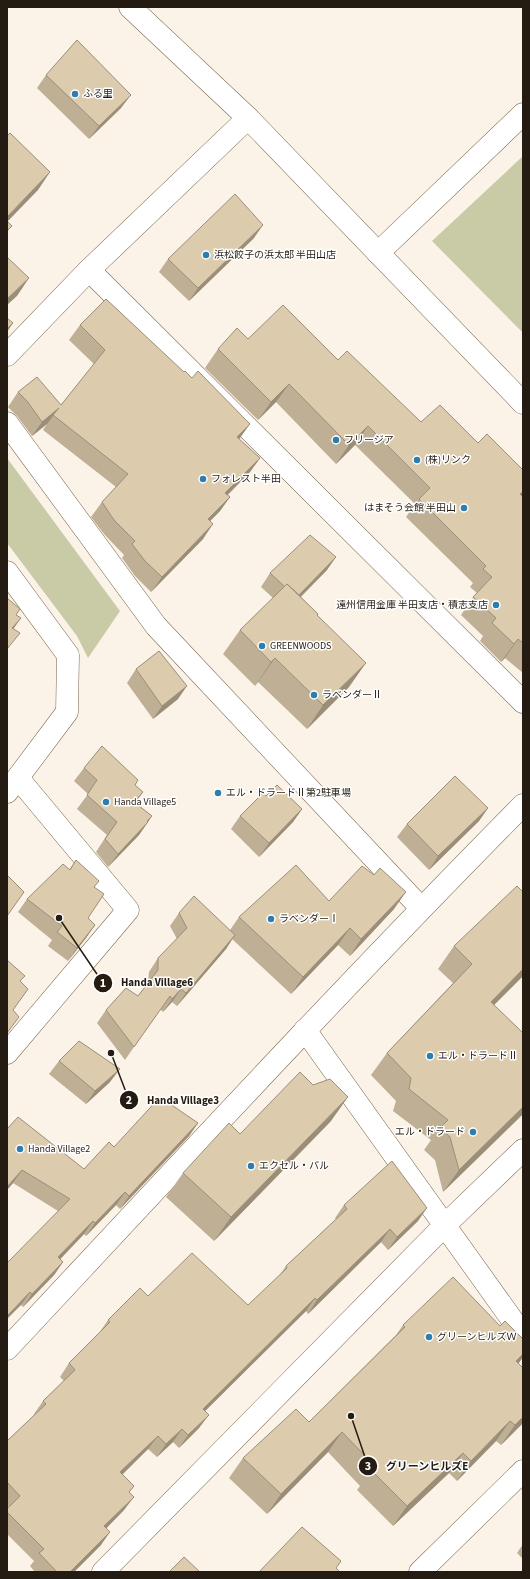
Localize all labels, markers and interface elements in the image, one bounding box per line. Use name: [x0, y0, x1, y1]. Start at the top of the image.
place label: ふる里: [83, 87, 113, 101]
marker: ふる里: [70, 89, 80, 99]
place label: 浜松餃子の浜太郎 半田山店: [214, 248, 336, 262]
marker: 浜松餃子の浜太郎 半田山店: [201, 250, 211, 260]
place label: フリージア: [344, 433, 394, 447]
marker: フリージア: [331, 435, 341, 445]
place label: (株)リンク: [425, 453, 471, 467]
marker: (株)リンク: [412, 455, 422, 465]
place label: フォレスト半田: [211, 472, 281, 486]
marker: フォレスト半田: [198, 474, 208, 484]
place label: はまそう会館 半田山: [364, 501, 456, 515]
marker: はまそう会館 半田山: [459, 503, 469, 513]
place label: 遠州信用金庫 半田支店・積志支店: [336, 598, 488, 612]
marker: 遠州信用金庫 半田支店・積志支店: [491, 600, 501, 610]
place label: GREENWOODS: [270, 639, 331, 653]
marker: GREENWOODS: [257, 641, 267, 651]
place label: ラベンダーⅡ: [322, 688, 382, 702]
marker: ラベンダーⅡ: [309, 690, 319, 700]
place label: エル・ドラードⅡ第2駐車場: [226, 786, 351, 800]
marker: エル・ドラードⅡ第2駐車場: [213, 788, 223, 798]
place label: Handa Village5: [114, 795, 176, 809]
marker: Handa Village5: [101, 797, 111, 807]
place label: ラベンダーⅠ: [279, 912, 339, 926]
marker: ラベンダーⅠ: [266, 914, 276, 924]
callout: Handa Village6: [93, 971, 201, 994]
text: 1: [100, 975, 106, 992]
text: Handa Village6: [121, 975, 193, 990]
place label: エル・ドラードⅡ: [438, 1049, 518, 1063]
marker: エル・ドラードⅡ: [425, 1051, 435, 1061]
callout: Handa Village3: [119, 1088, 227, 1111]
text: 2: [126, 1092, 132, 1109]
text: Handa Village3: [147, 1093, 219, 1108]
place label: エル・ドラード: [395, 1125, 465, 1139]
marker: エル・ドラード: [468, 1127, 478, 1137]
place label: Handa Village2: [28, 1142, 90, 1156]
marker: Handa Village2: [15, 1144, 25, 1154]
place label: エクセル・パル: [259, 1159, 329, 1173]
marker: エクセル・パル: [246, 1161, 256, 1171]
place label: グリーンヒルズＷ: [437, 1330, 517, 1344]
marker: グリーンヒルズＷ: [424, 1332, 434, 1342]
callout: グリーンヒルズE: [358, 1455, 477, 1478]
text: 3: [365, 1458, 371, 1475]
text: グリーンヒルズE: [386, 1459, 468, 1474]

